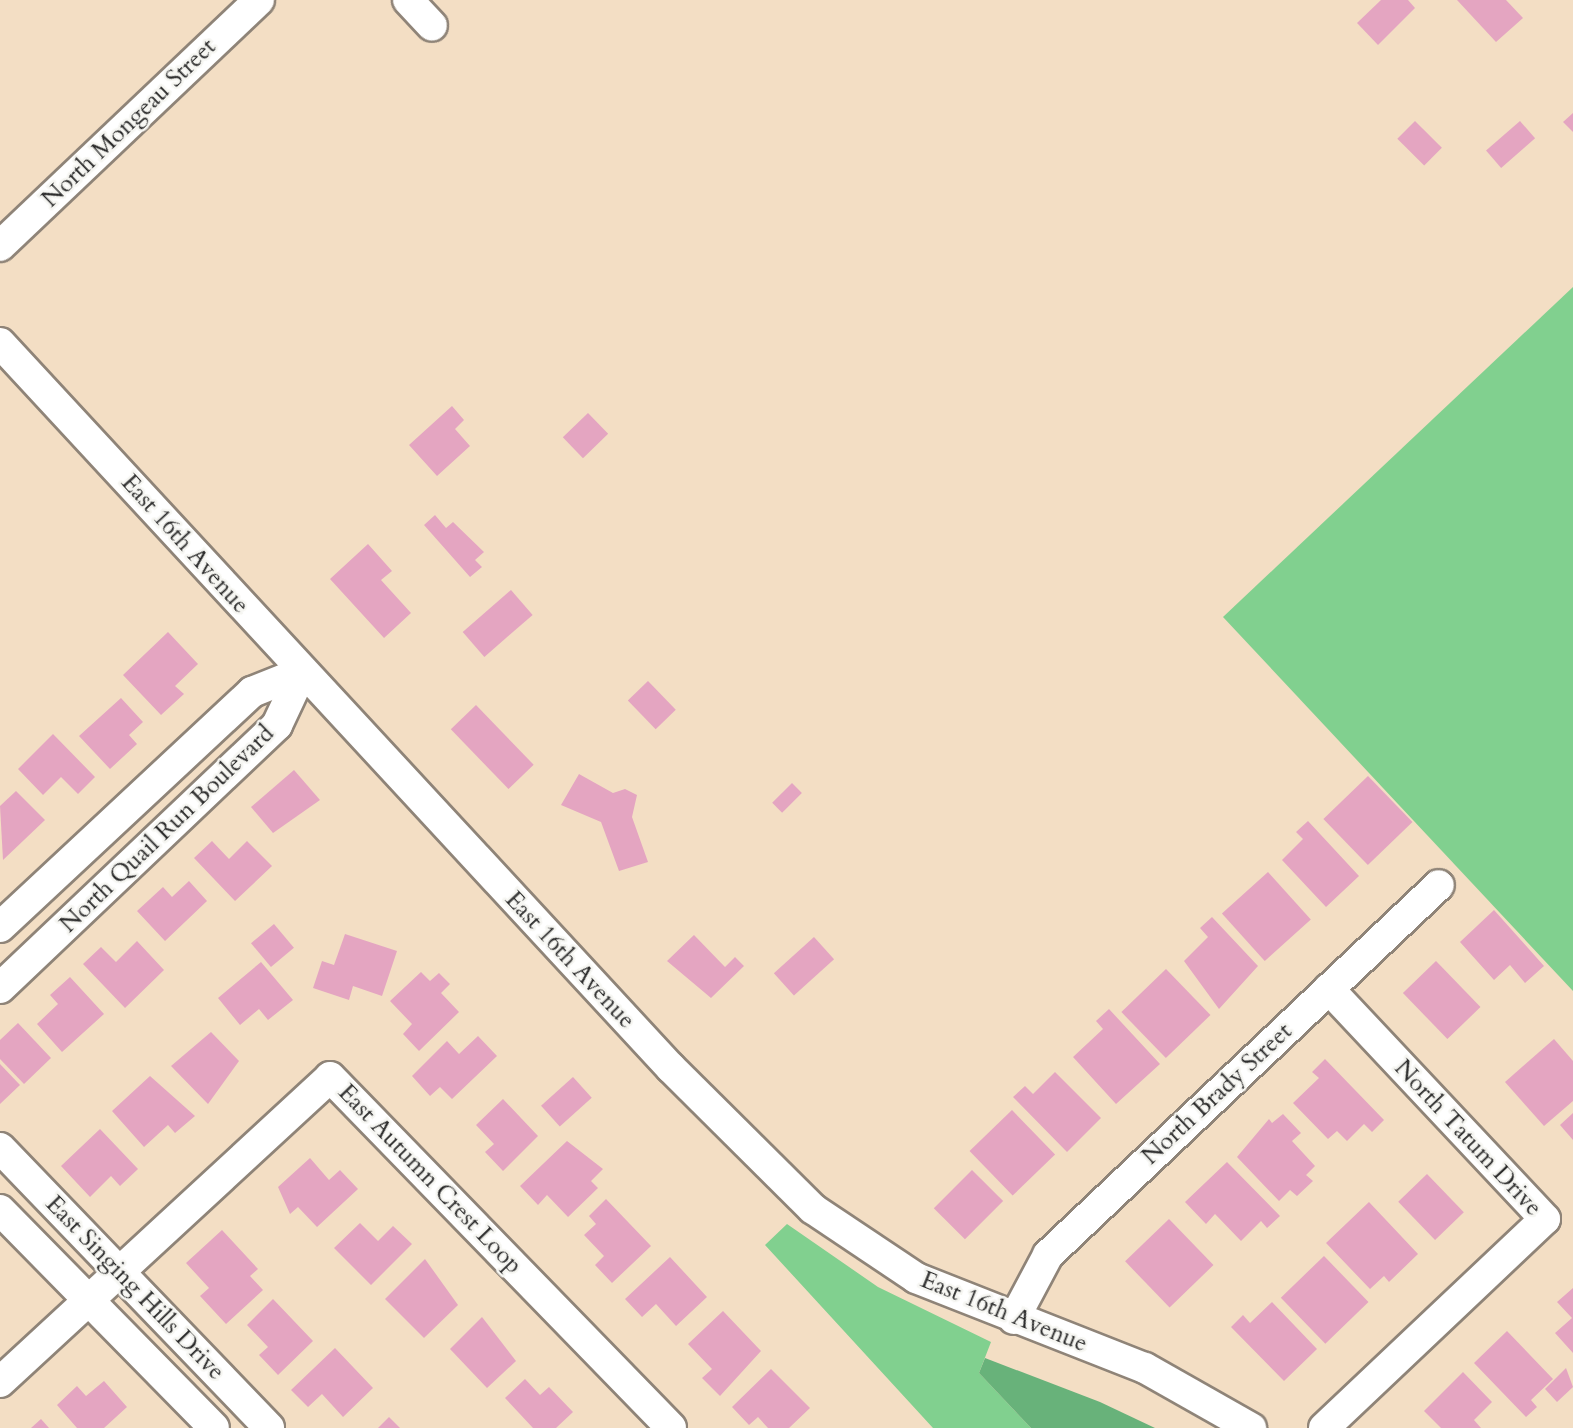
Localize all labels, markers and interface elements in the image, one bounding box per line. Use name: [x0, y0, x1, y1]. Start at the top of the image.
street label: North Mongeau Street: [36, 33, 222, 213]
street label: East 16th Avenue: [115, 469, 255, 619]
street label: North Quail Run Boulevard: [54, 719, 280, 939]
street label: East 16th Avenue: [499, 886, 641, 1034]
street label: North Brady Street: [1136, 1017, 1298, 1171]
street label: North Tatum Drive: [1388, 1054, 1548, 1222]
street label: East Autumn Crest Loop: [332, 1078, 528, 1280]
street label: East Singing Hills Drive: [40, 1190, 230, 1386]
street label: East 16th Avenue: [917, 1266, 1091, 1358]

